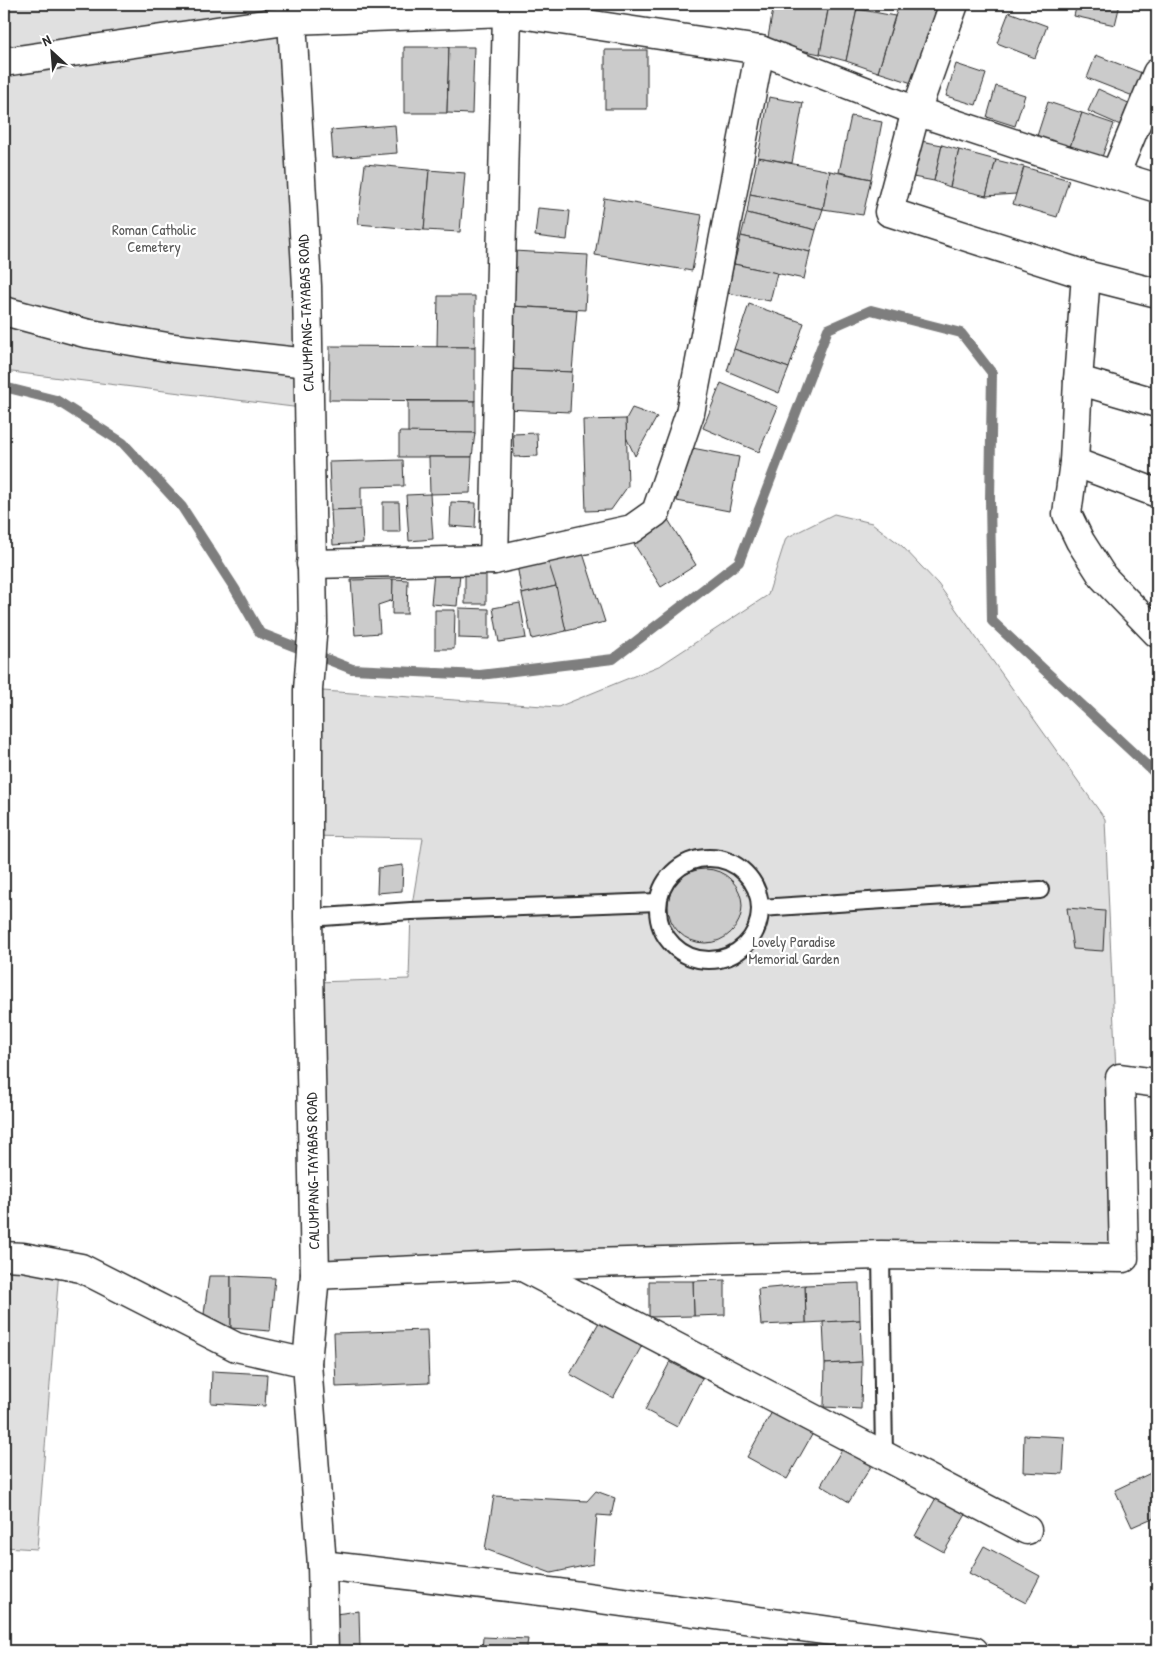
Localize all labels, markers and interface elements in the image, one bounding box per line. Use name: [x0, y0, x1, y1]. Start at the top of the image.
north arrow: [28, 28, 78, 78]
text: N: [39, 29, 54, 50]
park label: Roman Catholic Cemetery: [112, 219, 196, 257]
street label: CALUMPANG-TAYABAS ROAD: [292, 233, 319, 392]
park label: Lovely Paradise Memorial Garden: [748, 931, 840, 969]
street label: CALUMPANG-TAYABAS ROAD: [301, 1091, 324, 1250]

